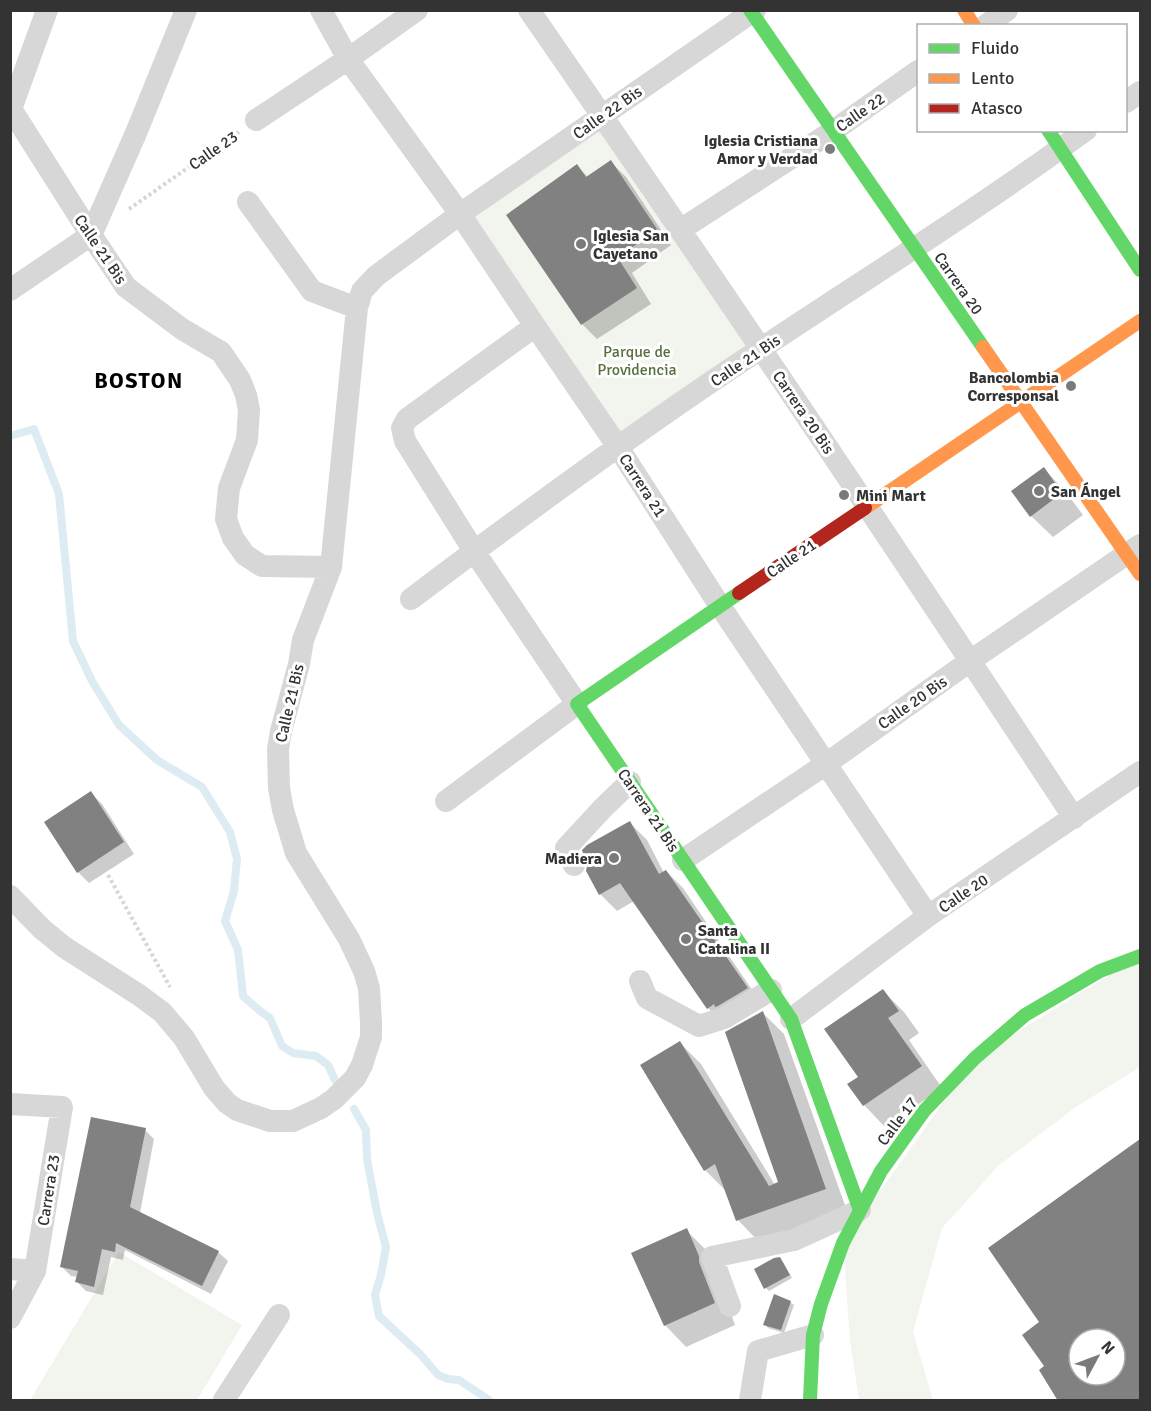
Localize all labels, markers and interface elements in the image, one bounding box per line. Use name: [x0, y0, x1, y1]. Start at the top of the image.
legend: [917, 24, 1127, 132]
text: Fluido: [971, 37, 1019, 59]
text: Lento: [971, 67, 1014, 89]
street label: Calle 22 Bis: [569, 82, 646, 144]
street label: Calle 22: [832, 89, 889, 137]
text: Atasco: [971, 97, 1023, 119]
street label: Calle 23: [185, 127, 242, 175]
place label: Iglesia Cristiana Amor y Verdad: [704, 131, 818, 169]
marker: Iglesia Cristiana Amor y Verdad: [823, 142, 837, 156]
street label: Calle 21 Bis: [69, 211, 131, 288]
place label: Iglesia San Cayetano: [593, 226, 669, 264]
marker: Iglesia San Cayetano: [574, 237, 588, 251]
street label: Carrera 20: [929, 248, 987, 319]
street label: Calle 21 Bis: [707, 330, 784, 392]
park label: Parque de Providencia: [597, 342, 677, 380]
district label: BOSTON: [94, 367, 184, 394]
street label: Carrera 20 Bis: [768, 367, 838, 458]
place label: Bancolombia Corresponsal: [967, 368, 1059, 406]
marker: Bancolombia Corresponsal: [1064, 379, 1078, 393]
street label: Carrera 21: [614, 450, 670, 521]
place label: San Ángel: [1051, 482, 1121, 502]
marker: San Ángel: [1032, 484, 1046, 498]
place label: Mini Mart: [856, 486, 926, 506]
marker: Mini Mart: [837, 488, 851, 502]
street label: Calle 21: [763, 535, 820, 583]
street label: Calle 21 Bis: [271, 662, 309, 744]
street label: Calle 20 Bis: [874, 672, 951, 734]
street label: Carrera 21 Bis: [613, 765, 683, 856]
place label: Madiera: [545, 849, 602, 869]
marker: Madiera: [607, 851, 621, 865]
street label: Calle 20: [935, 870, 992, 918]
place label: Santa Catalina II: [698, 921, 770, 959]
marker: Santa Catalina II: [679, 932, 693, 946]
street label: Calle 17: [873, 1093, 922, 1150]
street label: Carrera 23: [33, 1153, 64, 1227]
north arrow: [1067, 1327, 1127, 1387]
text: N: [1096, 1337, 1119, 1359]

